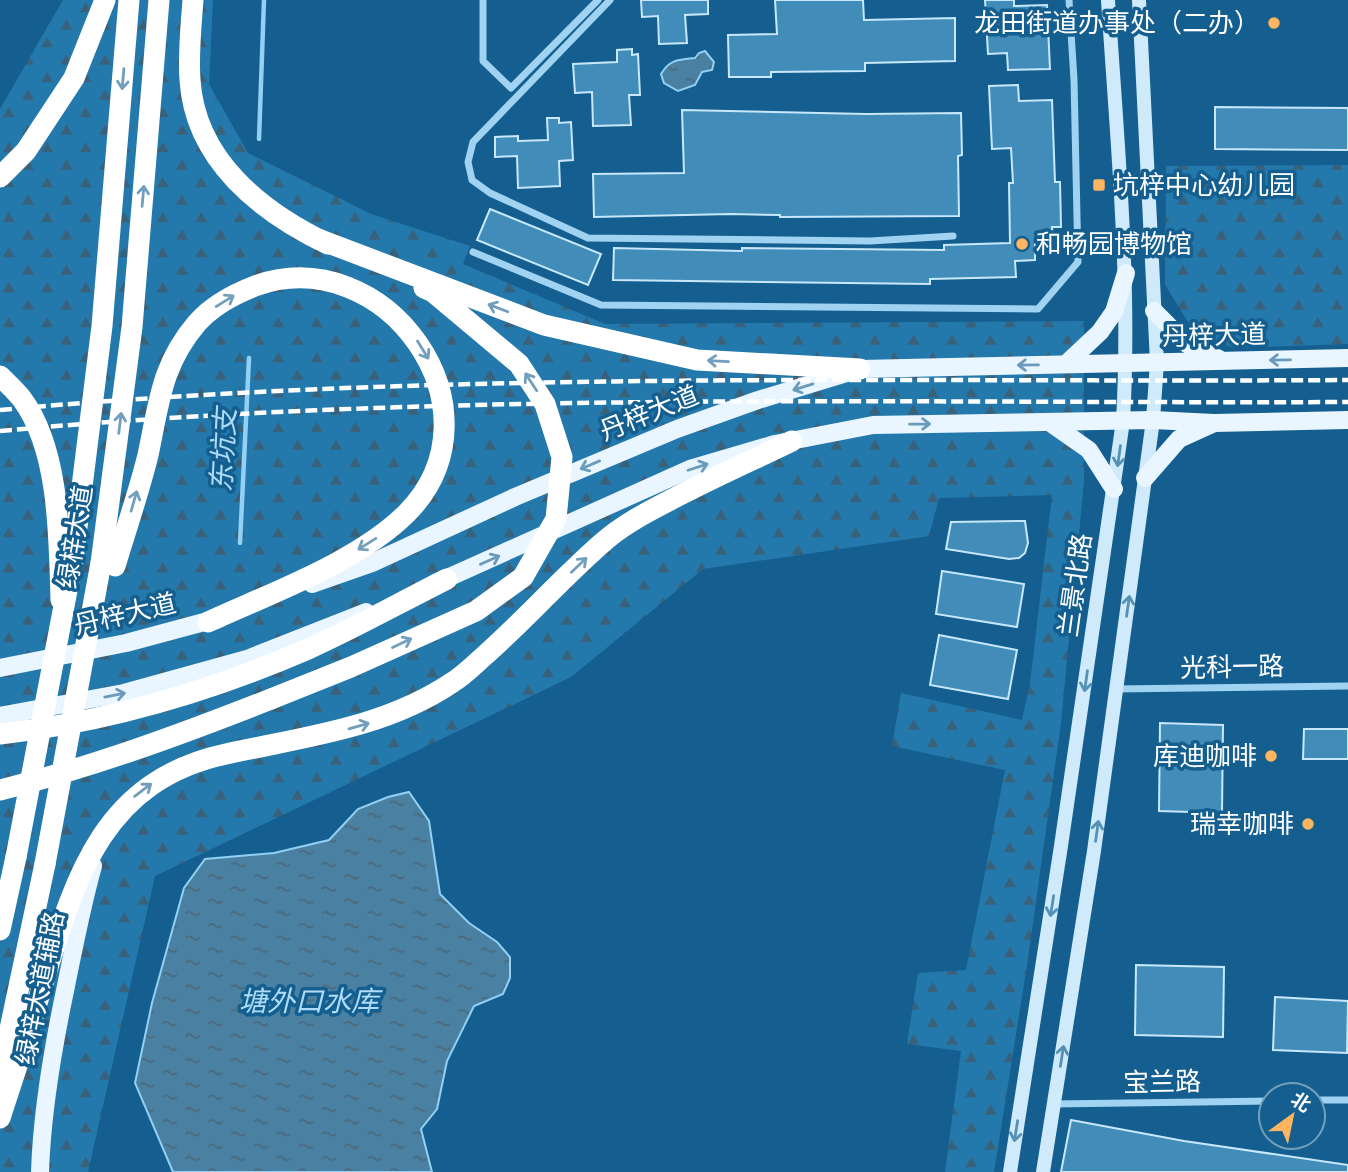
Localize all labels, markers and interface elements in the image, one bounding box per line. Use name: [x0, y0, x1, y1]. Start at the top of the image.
place label: 龙田街道办事处（二办）: [974, 4, 1260, 42]
marker: 龙田街道办事处（二办）: [1266, 15, 1282, 31]
one-way arrow: [116, 67, 129, 90]
place label: 坑梓中心幼儿园: [1113, 166, 1295, 204]
marker: 坑梓中心幼儿园: [1091, 177, 1107, 193]
one-way arrow: [137, 186, 150, 208]
place label: 和畅园博物馆: [1036, 225, 1192, 263]
marker: 和畅园博物馆: [1014, 236, 1030, 252]
one-way arrow: [215, 293, 235, 307]
one-way arrow: [487, 300, 509, 313]
street label: 丹梓大道: [1162, 315, 1266, 355]
one-way arrow: [416, 340, 430, 360]
one-way arrow: [1269, 353, 1292, 367]
one-way arrow: [708, 354, 730, 367]
one-way arrow: [1017, 358, 1040, 372]
one-way arrow: [524, 373, 538, 392]
street label: 丹梓大道: [594, 376, 704, 450]
one-way arrow: [792, 381, 814, 394]
water label: 东坑支: [201, 404, 246, 493]
one-way arrow: [113, 412, 126, 434]
one-way arrow: [908, 417, 931, 431]
one-way arrow: [1112, 444, 1125, 467]
one-way arrow: [579, 459, 601, 472]
one-way arrow: [686, 460, 708, 472]
street label: 绿梓大道: [48, 483, 102, 591]
one-way arrow: [129, 490, 142, 512]
street label: 兰景北路: [1049, 531, 1101, 639]
one-way arrow: [357, 537, 377, 551]
one-way arrow: [479, 553, 500, 566]
one-way arrow: [571, 556, 588, 573]
street label: 丹梓大道: [70, 584, 180, 644]
one-way arrow: [1121, 595, 1134, 618]
one-way arrow: [391, 636, 412, 649]
street label: 光科一路: [1180, 647, 1284, 687]
one-way arrow: [1079, 669, 1092, 692]
one-way arrow: [103, 687, 126, 701]
one-way arrow: [348, 718, 370, 731]
place label: 库迪咖啡: [1153, 737, 1257, 775]
marker: 库迪咖啡: [1263, 748, 1279, 764]
one-way arrow: [133, 783, 152, 798]
place label: 瑞幸咖啡: [1190, 805, 1294, 843]
marker: 瑞幸咖啡: [1300, 816, 1316, 832]
one-way arrow: [1090, 821, 1103, 843]
one-way arrow: [1045, 894, 1058, 917]
street label: 绿梓大道辅路: [6, 908, 74, 1068]
water label: 塘外口水库: [239, 981, 383, 1022]
one-way arrow: [1056, 1045, 1069, 1068]
street label: 宝兰路: [1123, 1062, 1201, 1102]
north arrow: [1257, 1081, 1327, 1151]
text: 北: [1286, 1086, 1316, 1119]
one-way arrow: [1009, 1119, 1022, 1141]

